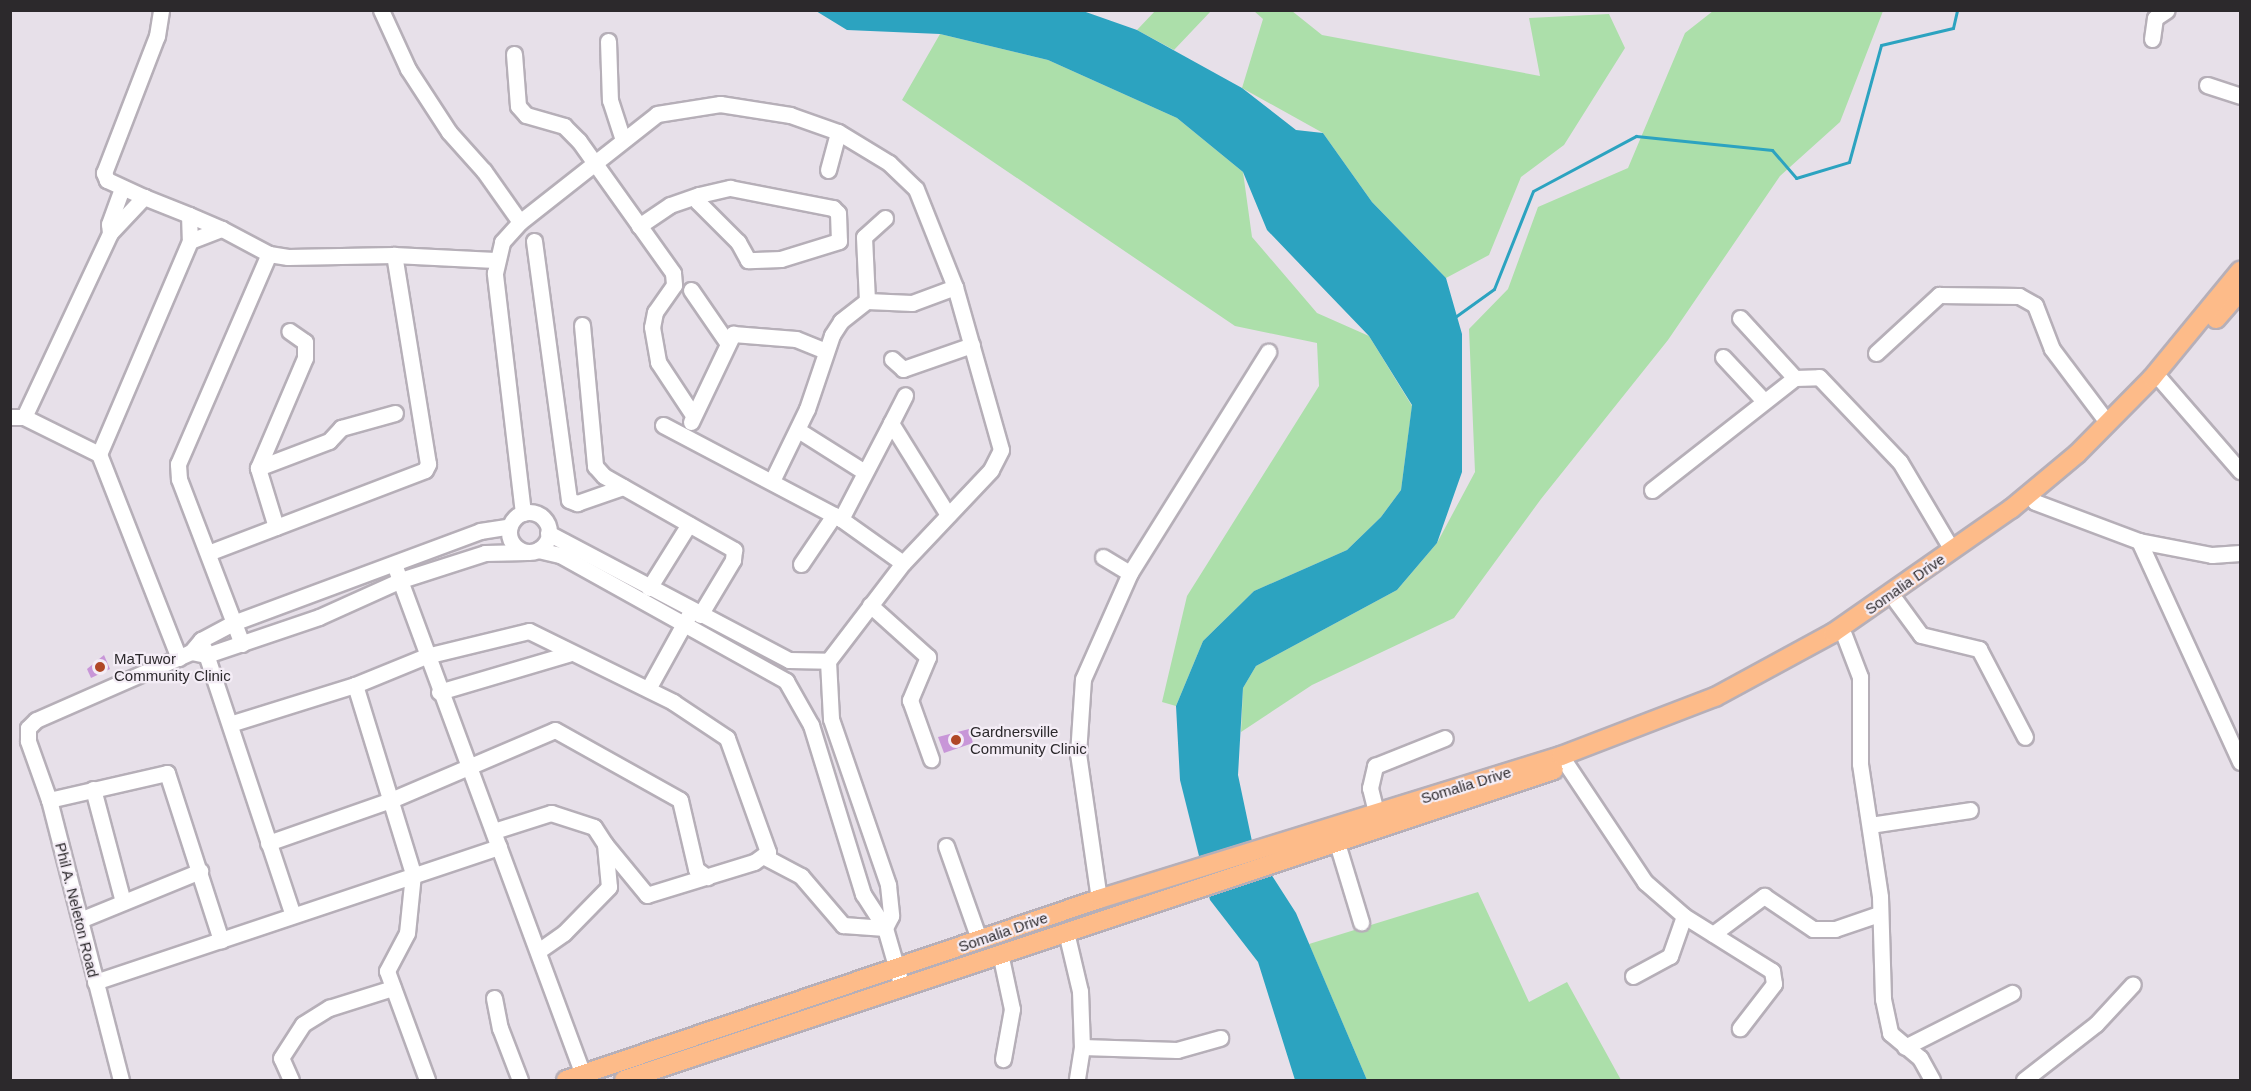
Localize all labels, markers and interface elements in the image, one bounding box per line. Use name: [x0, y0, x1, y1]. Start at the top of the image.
street label: Somalia Drive: [1862, 550, 1948, 618]
place label: MaTuwor Community Clinic: [114, 649, 231, 684]
marker: MaTuwor Community Clinic: [91, 658, 109, 676]
place label: Gardnersville Community Clinic: [970, 722, 1087, 757]
marker: Gardnersville Community Clinic: [947, 731, 965, 749]
street label: Somalia Drive: [1419, 763, 1513, 807]
street label: Phil A. Neleton Road: [51, 840, 103, 980]
street label: Somalia Drive: [956, 908, 1050, 956]

